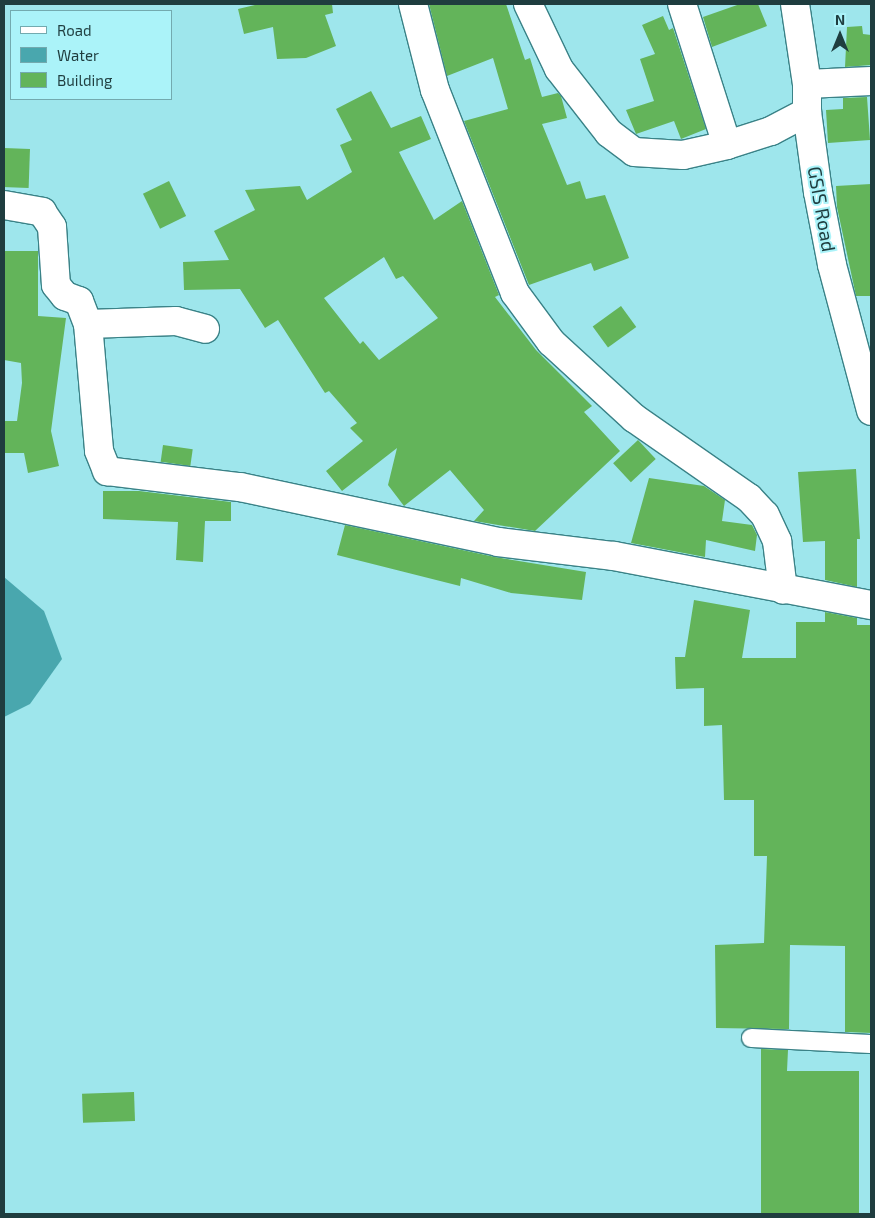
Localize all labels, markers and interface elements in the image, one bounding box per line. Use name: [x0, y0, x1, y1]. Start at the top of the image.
legend: [10, 10, 172, 100]
north arrow: [815, 10, 865, 60]
text: N: [835, 11, 845, 28]
text: Road: [57, 21, 92, 39]
text: Water: [57, 46, 99, 64]
text: Building: [57, 71, 112, 89]
street label: GSIS Road: [803, 165, 841, 253]

